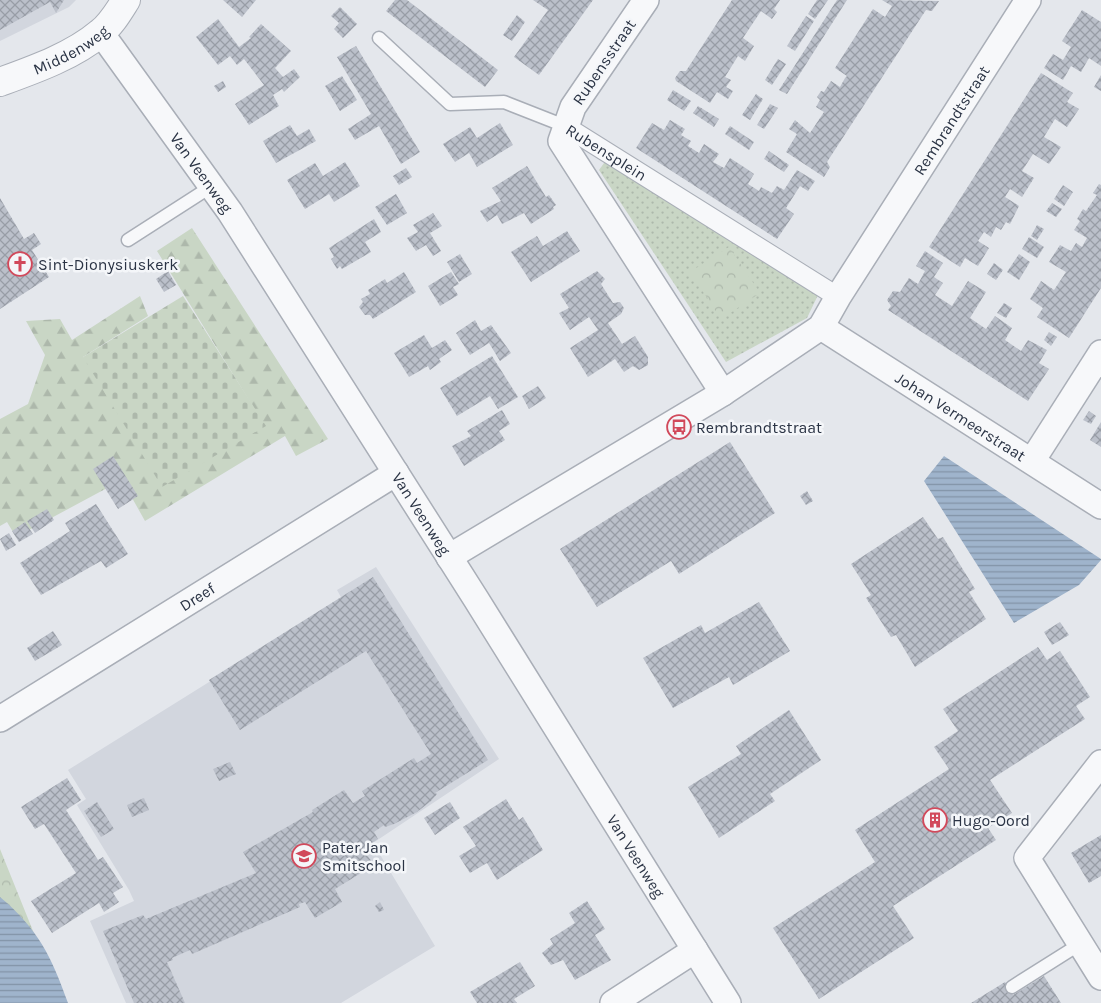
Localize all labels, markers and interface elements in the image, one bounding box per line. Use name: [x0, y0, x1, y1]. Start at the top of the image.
street label: Rubensstraat: [568, 16, 640, 108]
street label: Middenweg: [30, 21, 112, 78]
street label: Rembrandtstraat: [909, 62, 993, 178]
street label: Rubensplein: [563, 120, 650, 184]
street label: Van Veenweg: [166, 129, 237, 216]
church icon: Sint-Dionysiuskerk: [7, 251, 33, 277]
place label: Sint-Dionysiuskerk: [38, 255, 178, 274]
street label: Johan Vermeerstraat: [892, 368, 1029, 465]
bus stop icon: Rembrandtstraat: [666, 414, 692, 440]
place label: Rembrandtstraat: [696, 418, 822, 437]
street label: Van Veenweg: [388, 469, 455, 558]
street label: Dreef: [176, 578, 219, 615]
building icon: Hugo-Oord: [922, 807, 948, 833]
street label: Van Veenweg: [603, 811, 669, 901]
place label: Hugo-Oord: [952, 811, 1030, 830]
place label: Pater Jan Smitschool: [322, 838, 406, 875]
school or university icon: Pater Jan Smitschool: [291, 843, 317, 869]

